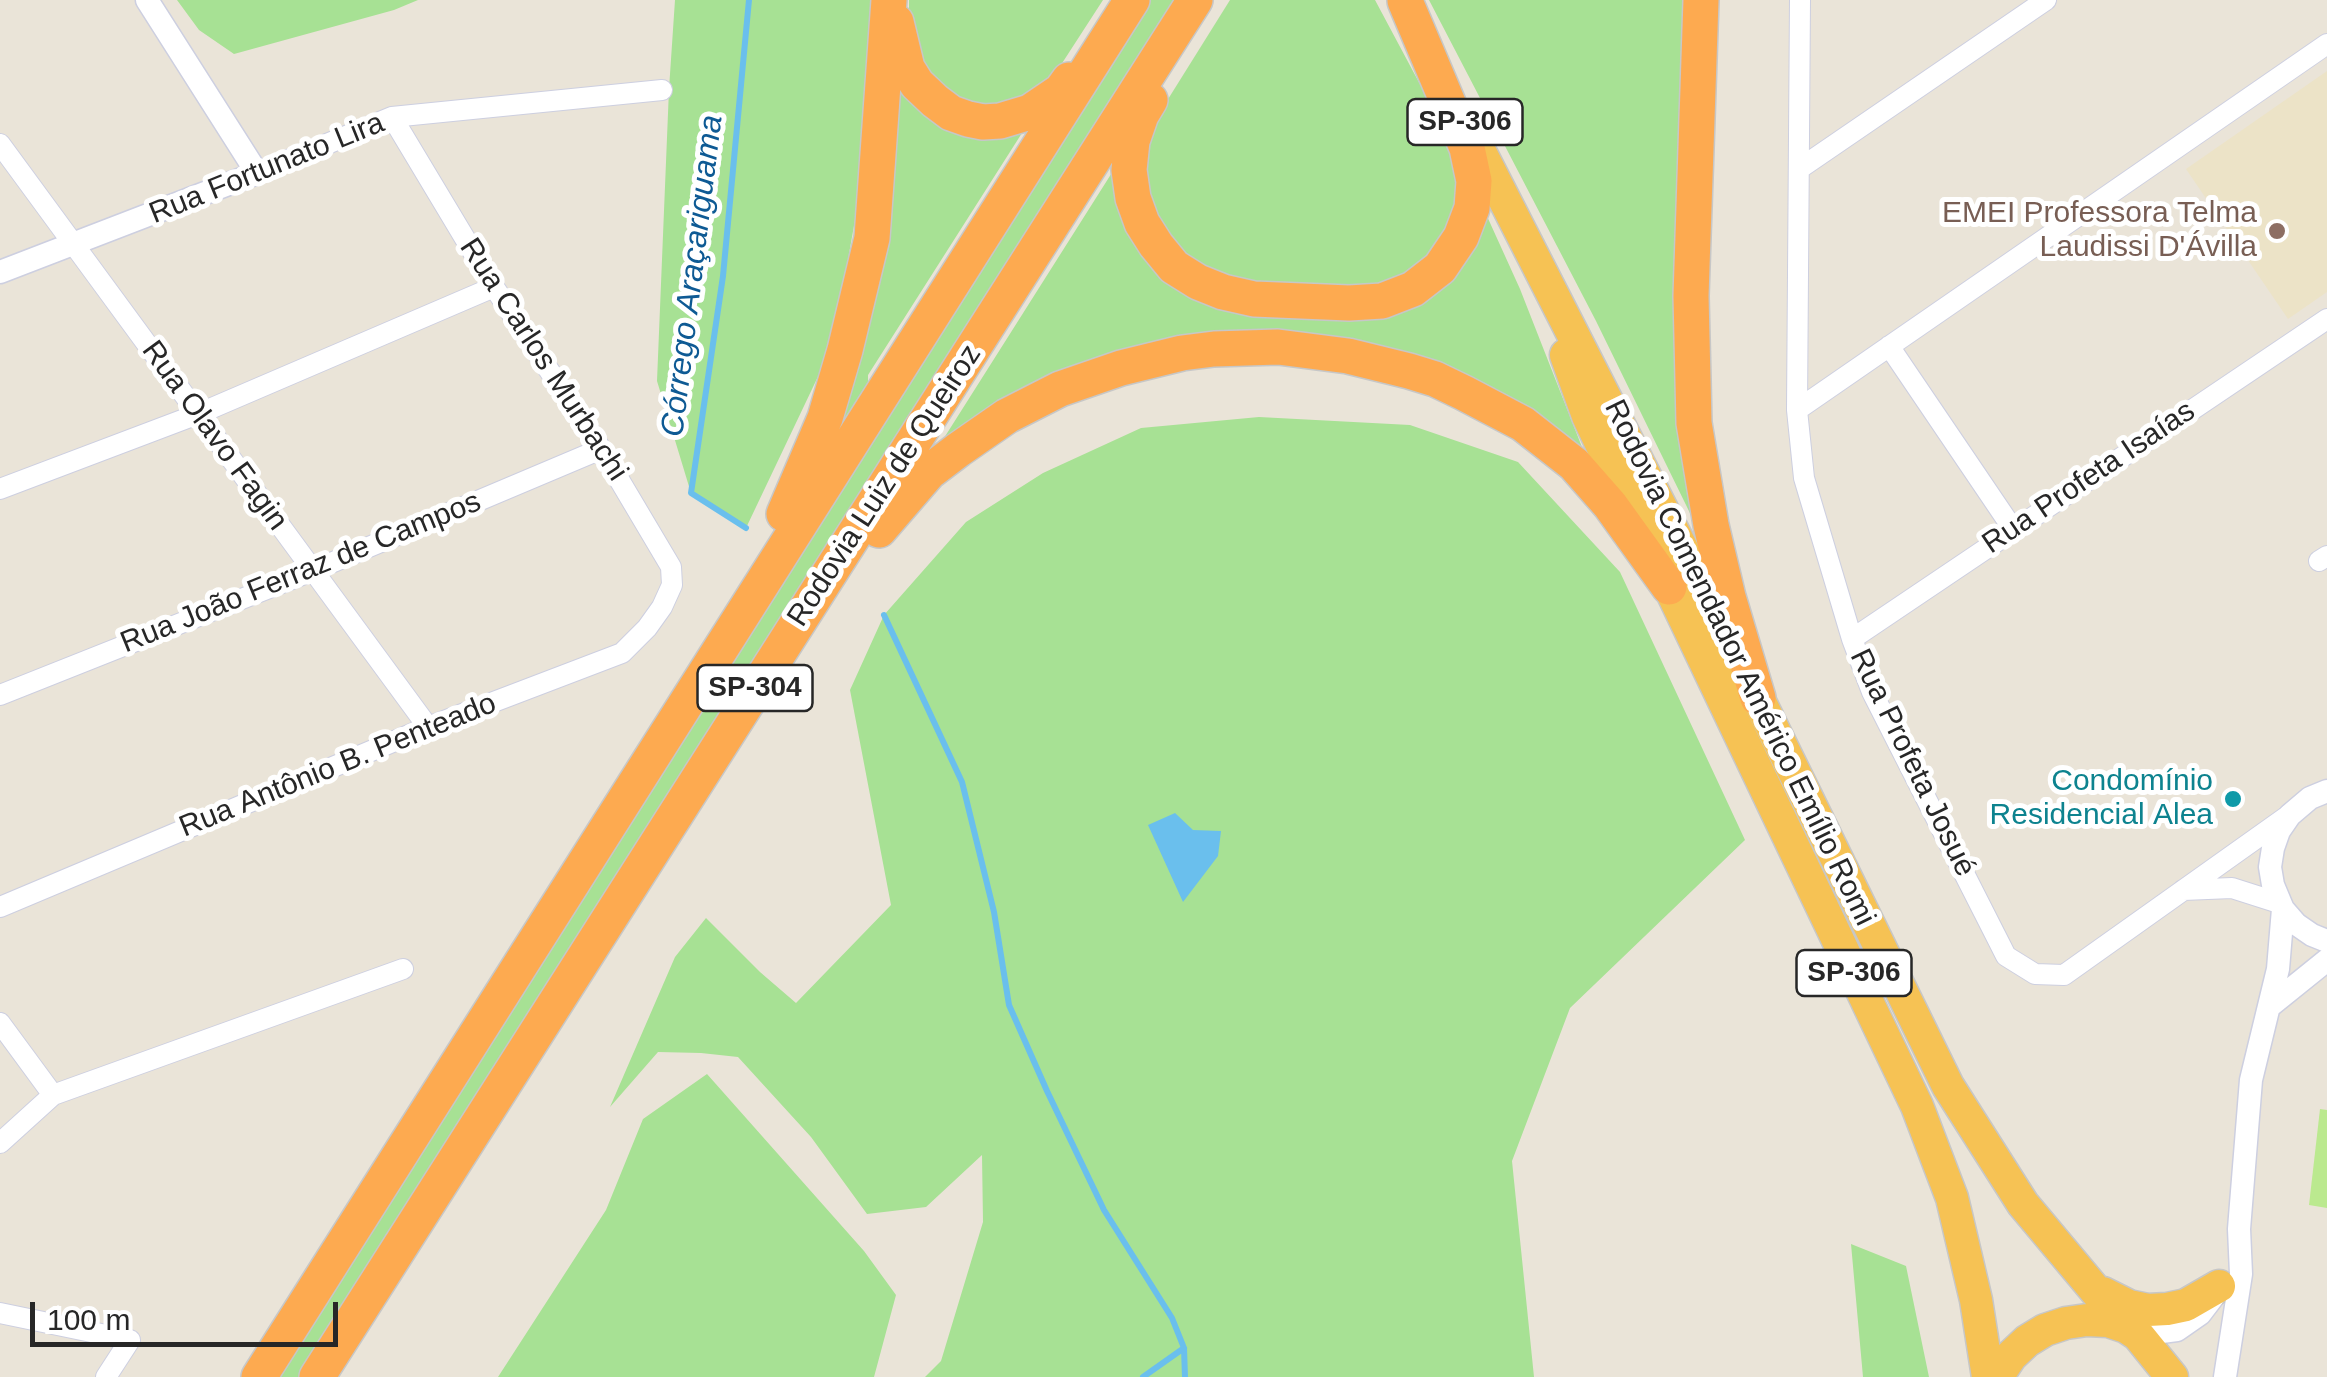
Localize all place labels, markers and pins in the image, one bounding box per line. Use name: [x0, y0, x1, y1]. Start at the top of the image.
place label: EMEI Professora Telma Laudissi D'Ávilla: [1942, 196, 2257, 266]
marker: EMEI Professora Telma Laudissi D'Ávilla: [2266, 220, 2288, 242]
place label: Condomínio Residencial Alea: [1990, 764, 2213, 834]
marker: Condomínio Residencial Alea: [2222, 788, 2244, 810]

